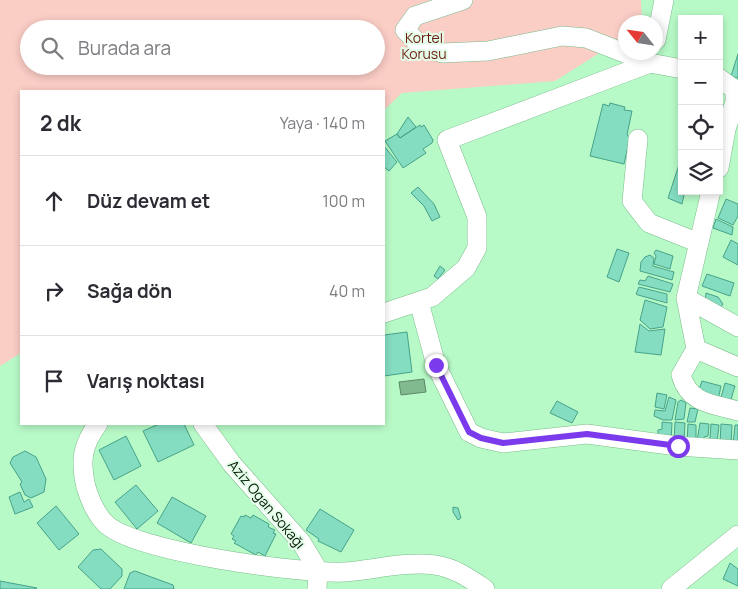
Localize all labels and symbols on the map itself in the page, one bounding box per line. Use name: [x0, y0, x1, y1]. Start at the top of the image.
north arrow: [618, 15, 663, 60]
park label: Kortel Korusu: [401, 28, 447, 63]
route end: [425, 354, 448, 377]
route start: [667, 435, 690, 458]
street label: Aziz Ogan Sokağı: [224, 456, 310, 552]

